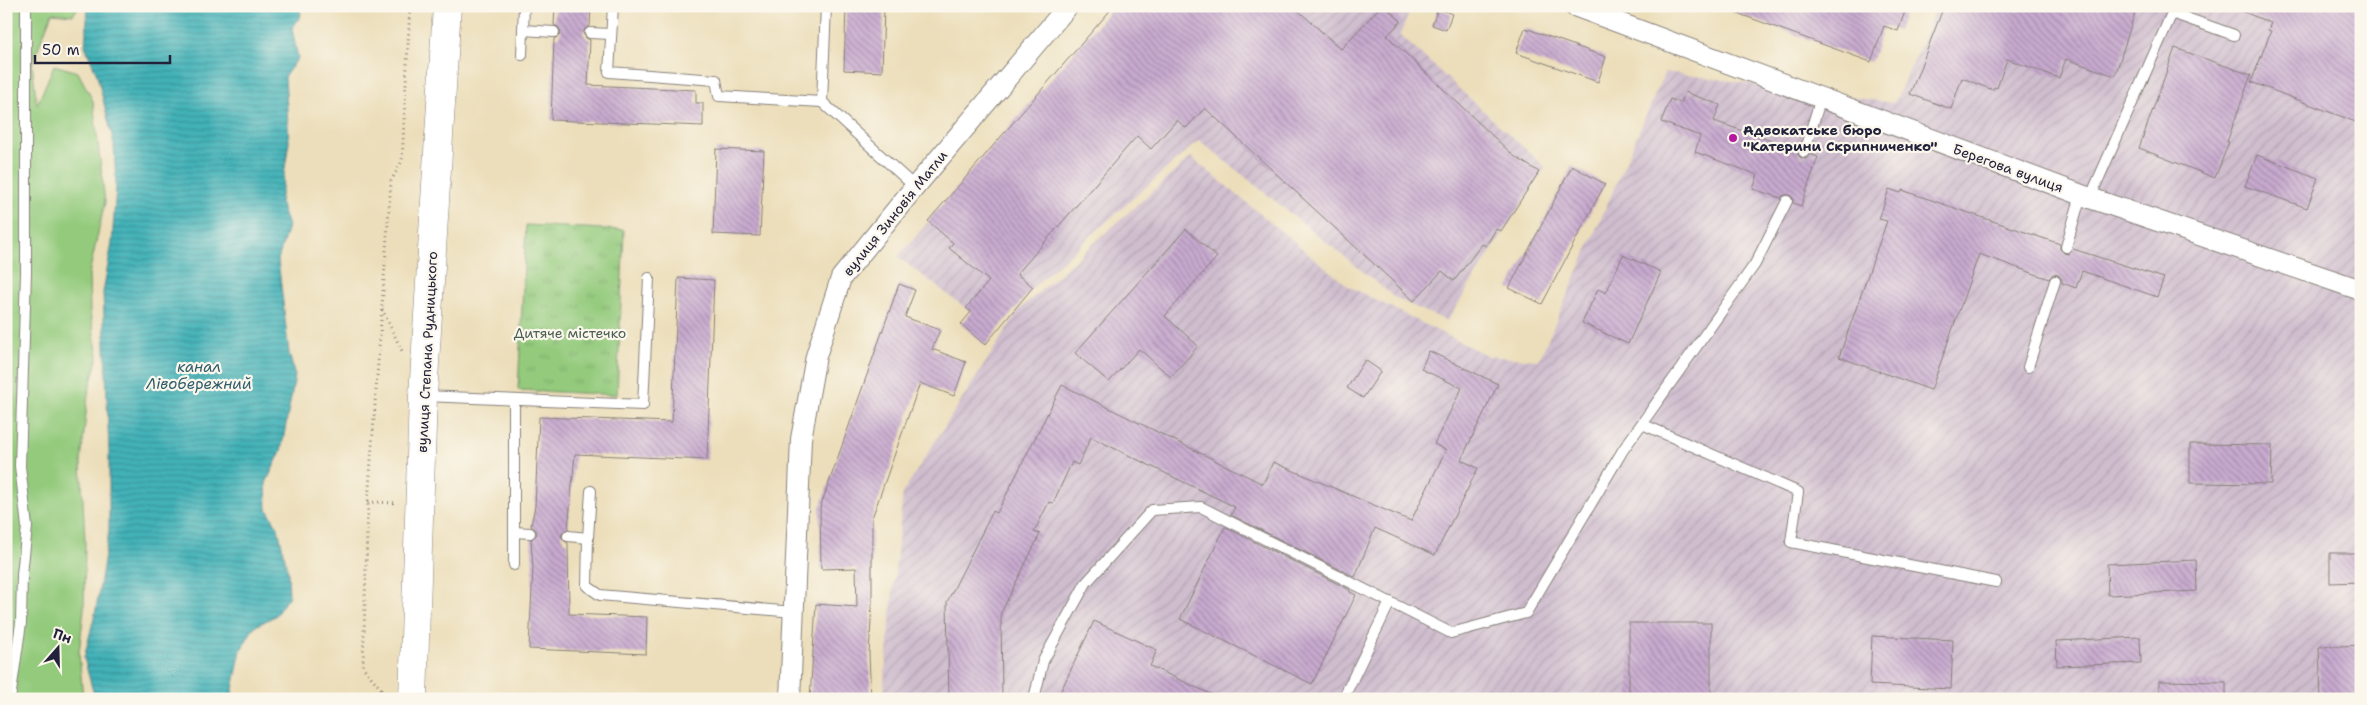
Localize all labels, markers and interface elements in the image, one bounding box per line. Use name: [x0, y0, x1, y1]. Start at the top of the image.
scale bar: [35, 32, 170, 64]
text: 50 m: [42, 40, 80, 60]
place label: Адвокатське бюро "Катерини Скрипниченко": [1743, 121, 1938, 155]
marker: Адвокатське бюро "Катерини Скрипниченко": [1727, 132, 1739, 144]
street label: Берегова вулиця: [1950, 140, 2066, 196]
street label: вулиця Зиновія Матли: [839, 147, 951, 279]
street label: вулиця Степана Рудницького: [413, 251, 441, 453]
park label: Дитяче містечко: [514, 324, 626, 342]
water label: канал Лівобережний: [145, 357, 252, 394]
north arrow: [32, 622, 82, 672]
text: Пн: [51, 624, 74, 647]

